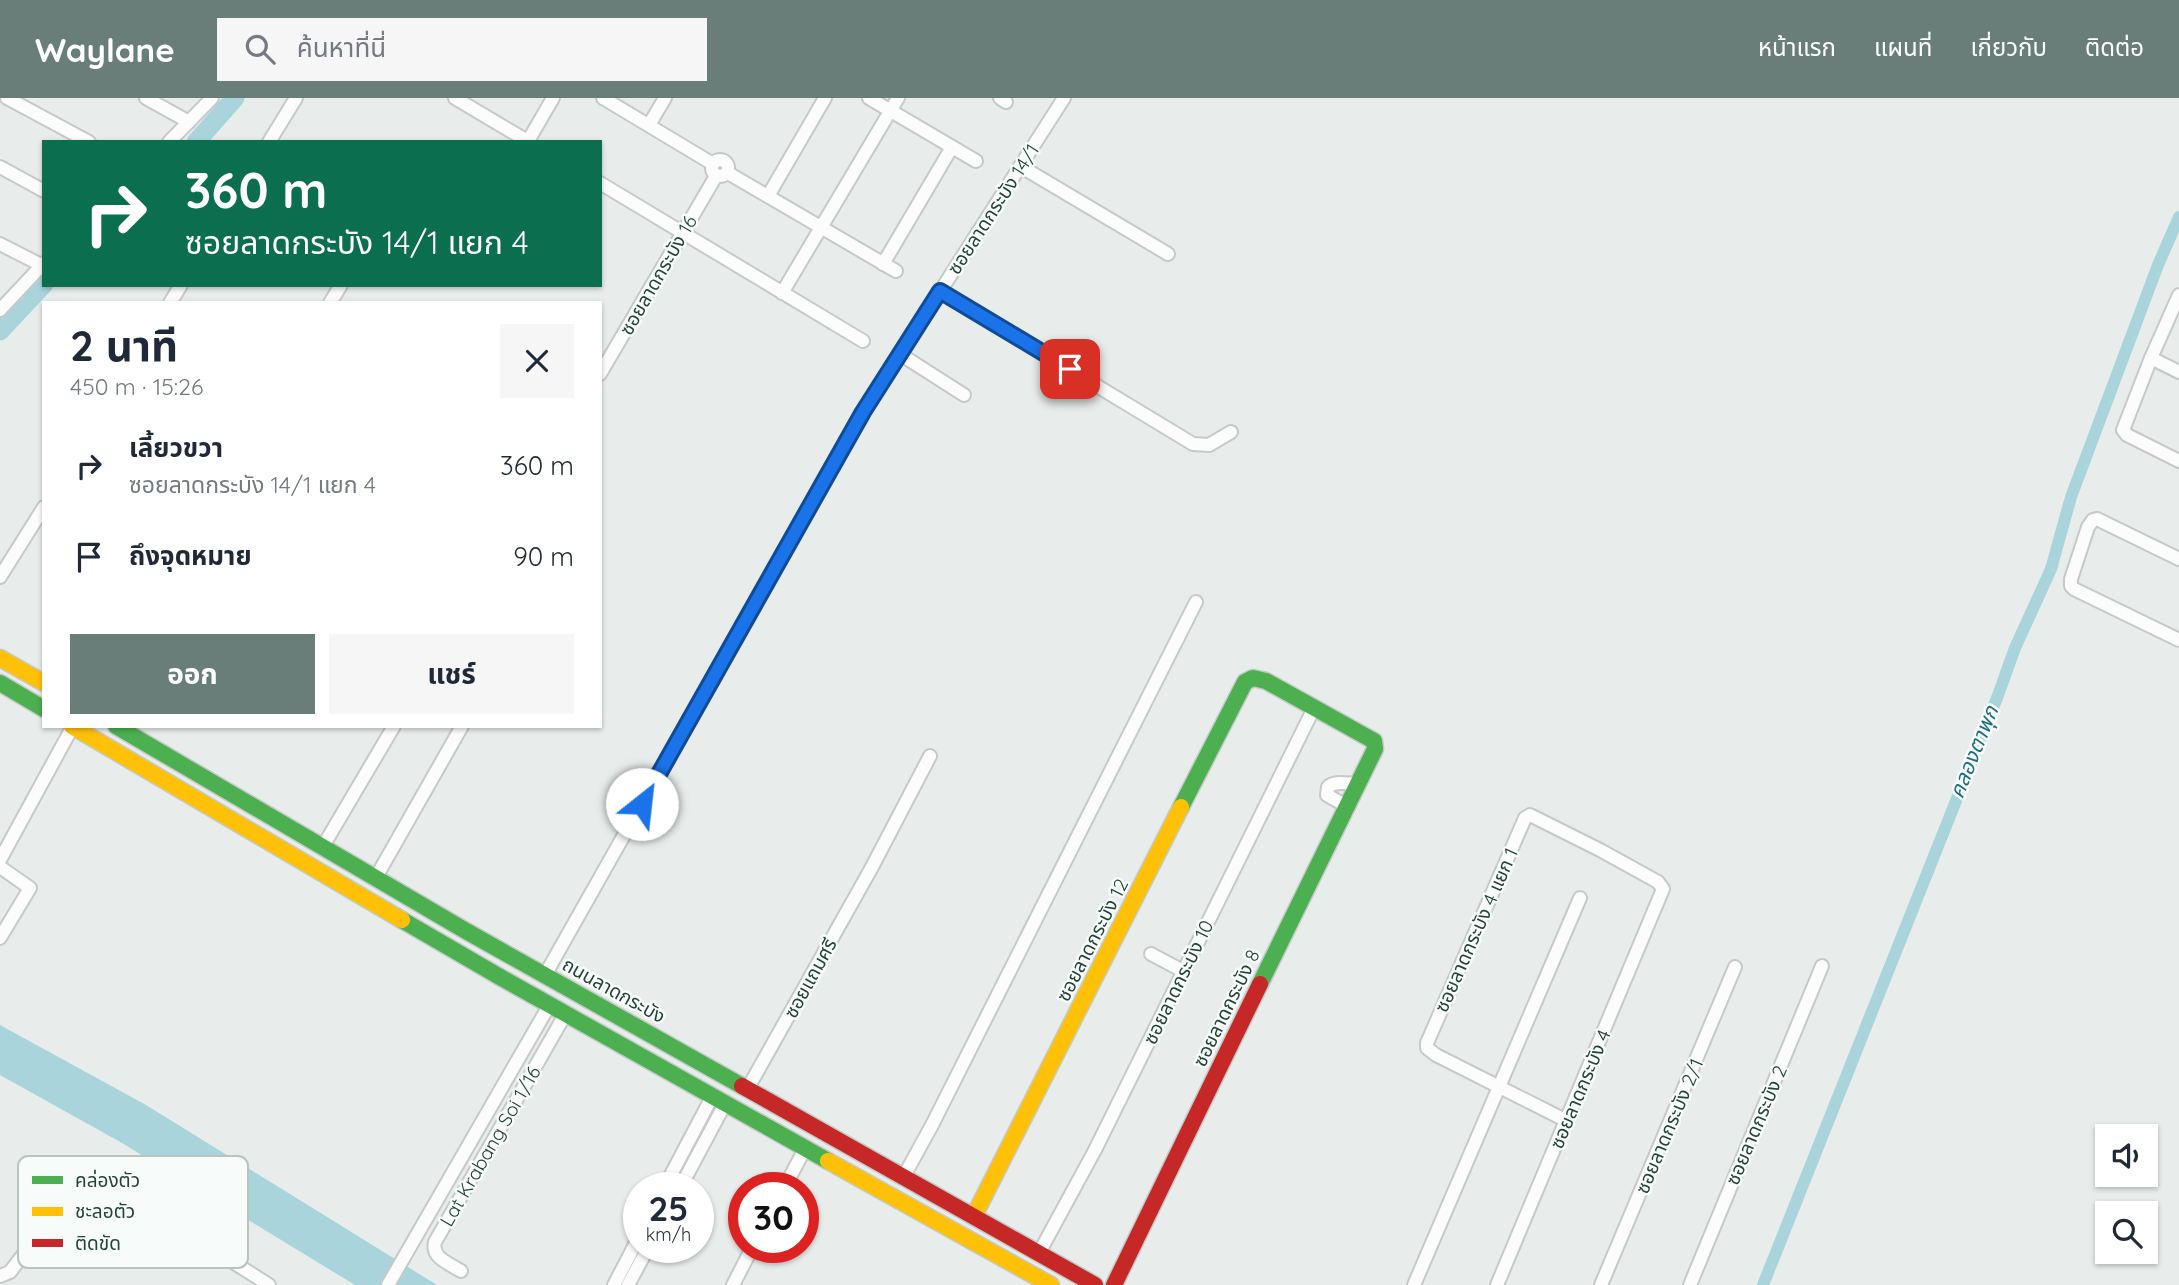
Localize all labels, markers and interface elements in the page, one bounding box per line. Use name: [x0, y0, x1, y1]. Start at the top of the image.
search box: [217, 18, 707, 81]
text: Waylane: [35, 29, 175, 70]
icon: search: [241, 30, 279, 68]
text: ค้นหาที่นี่: [297, 31, 386, 64]
text: หน้าแรก: [1758, 32, 1836, 62]
text: แผนที่: [1874, 32, 1932, 62]
text: เกี่ยวกับ: [1970, 32, 2047, 62]
text: ติดต่อ: [2085, 32, 2144, 62]
street label: ซอยลาดกระบัง 14/1: [942, 139, 1044, 279]
text: 360 m: [185, 159, 327, 220]
icon: right: [70, 168, 161, 259]
street label: ซอยลาดกระบัง 16: [614, 211, 702, 339]
text: ซอยลาดกระบัง 14/1 แยก 4: [185, 222, 529, 262]
text: 2 นาที: [70, 319, 178, 372]
button: close: [500, 324, 574, 398]
pin: [1040, 339, 1100, 399]
icon: arrive: [1051, 350, 1089, 388]
text: 450 m · 15:26: [70, 372, 203, 401]
text: เลี้ยวขวา: [129, 431, 223, 464]
icon: right: [70, 447, 108, 485]
text: 360 m: [500, 449, 574, 482]
text: ซอยลาดกระบัง 14/1 แยก 4: [129, 470, 376, 499]
icon: arrive: [70, 538, 108, 576]
text: ถึงจุดหมาย: [129, 539, 252, 572]
text: 90 m: [513, 540, 574, 573]
button: ออก: [70, 634, 315, 714]
button: แชร์: [329, 634, 574, 714]
water label: คลองตาพุก: [1943, 700, 2005, 802]
position arrow: [605, 767, 679, 841]
street label: ซอยลาดกระบัง 4 แยก 1: [1429, 844, 1523, 1016]
street label: ซอยลาดกระบัง 12: [1051, 875, 1133, 1005]
street label: ซอยลาดกระบัง 10: [1138, 916, 1218, 1048]
street label: ซอยแถมศรี: [778, 934, 842, 1022]
street label: ซอยลาดกระบัง 8: [1187, 946, 1265, 1070]
street label: ถนนลาดกระบัง: [558, 952, 670, 1028]
street label: ซอยลาดกระบัง 4: [1544, 1026, 1616, 1152]
street label: ซอยลาดกระบัง 2/1: [1630, 1055, 1708, 1197]
street label: Lat Krabang Soi 1/16: [434, 1062, 546, 1230]
street label: ซอยลาดกระบัง 2: [1720, 1062, 1792, 1188]
map controls: [2095, 1124, 2158, 1264]
button: sound: [2095, 1124, 2158, 1187]
legend: [18, 1156, 248, 1268]
text: คล่องตัว: [75, 1168, 140, 1192]
speed limit sign: 30: [728, 1172, 819, 1263]
text: 25: [648, 1186, 689, 1230]
text: ชะลอตัว: [75, 1199, 135, 1223]
button: search: [2095, 1201, 2158, 1264]
text: km/h: [646, 1223, 691, 1246]
text: ติดขัด: [75, 1231, 121, 1255]

